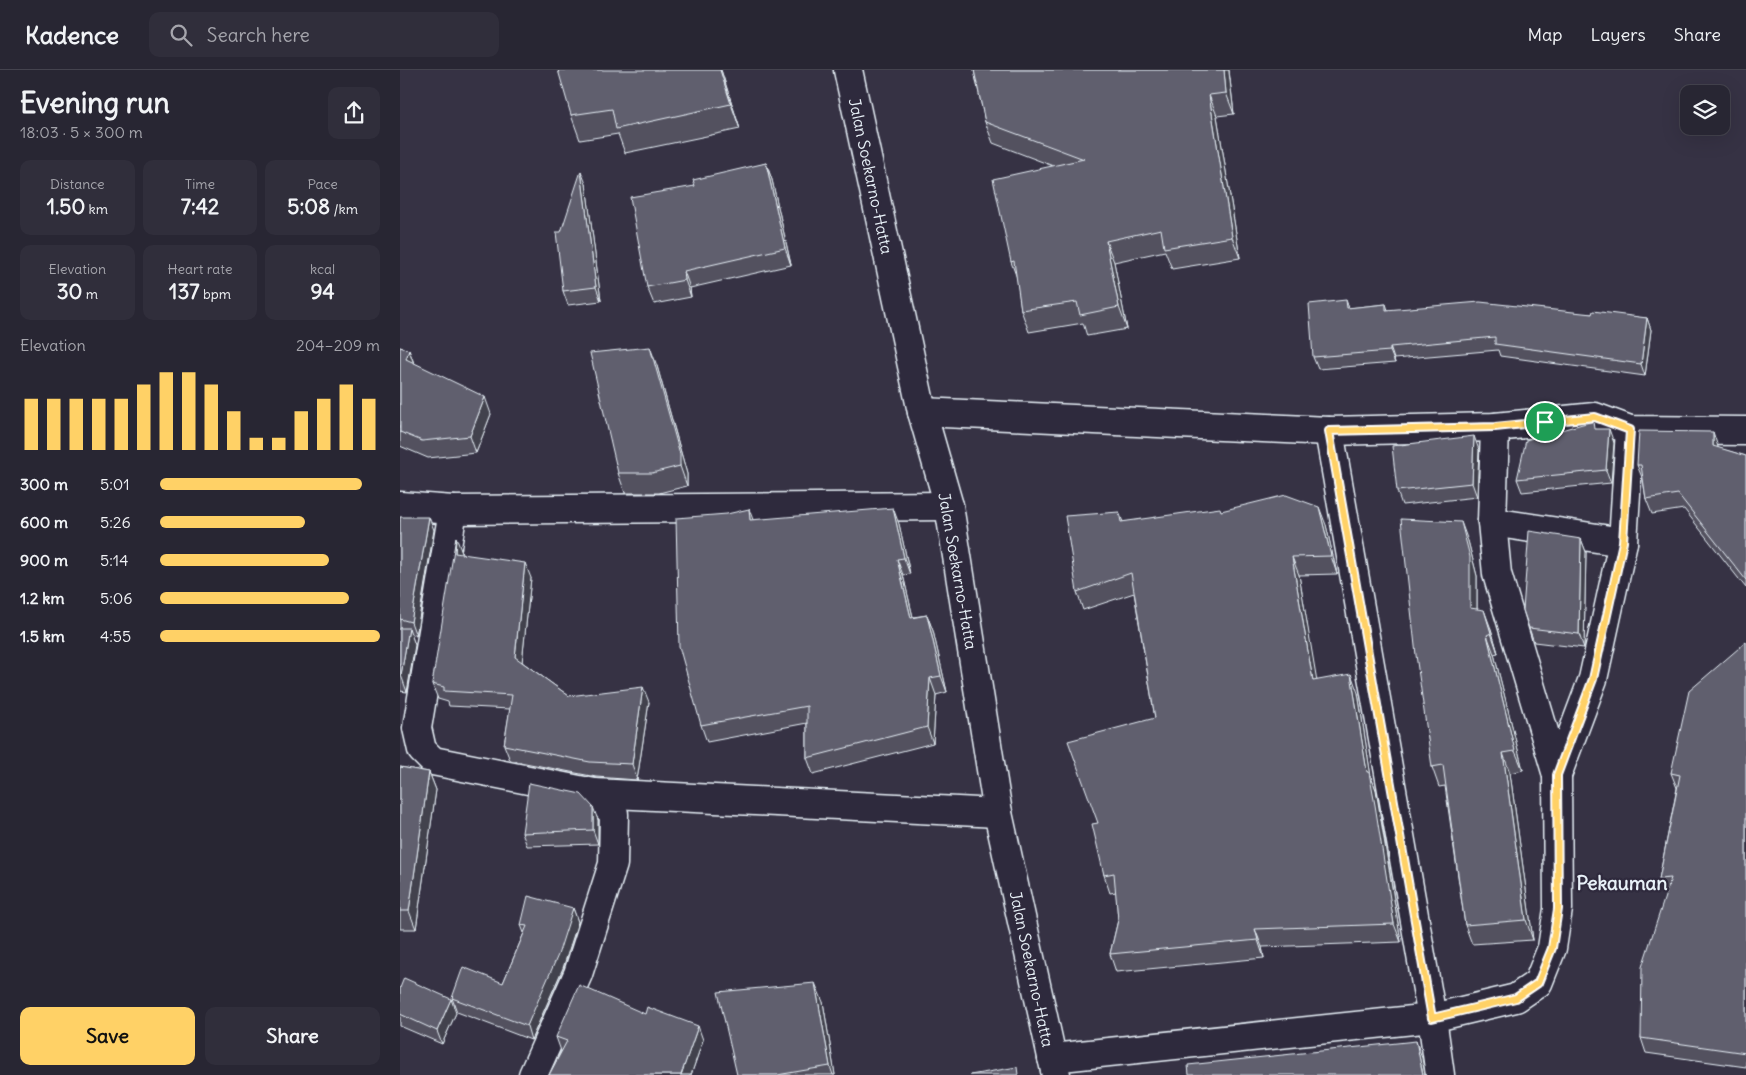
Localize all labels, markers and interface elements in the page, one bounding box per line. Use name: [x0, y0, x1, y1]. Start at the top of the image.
search box: [149, 12, 499, 57]
text: Kadence: [25, 20, 119, 50]
icon: search: [167, 21, 195, 49]
text: Search here: [207, 23, 310, 47]
text: Map: [1527, 23, 1562, 46]
text: Layers: [1590, 23, 1646, 46]
text: Share: [1674, 23, 1721, 46]
text: Evening run: [20, 85, 170, 121]
map controls: [1680, 85, 1730, 135]
button: layers: [1680, 85, 1730, 135]
button: share: [328, 87, 380, 139]
street label: Jalan Soekarno-Hatta: [845, 96, 897, 256]
text: 18:03 · 5 × 300 m: [20, 122, 143, 142]
text: Distance: [50, 175, 105, 193]
text: Time: [185, 175, 215, 193]
text: Pace: [307, 175, 338, 193]
text: 1.50: [47, 193, 85, 220]
text: 7:42: [181, 193, 219, 220]
text: 5:08: [287, 193, 330, 220]
text: km: [85, 200, 108, 218]
text: /km: [330, 200, 358, 218]
text: Elevation: [49, 260, 106, 278]
text: Heart rate: [168, 260, 232, 278]
text: kcal: [310, 260, 335, 278]
text: 30: [57, 278, 82, 305]
text: 137: [169, 278, 200, 305]
text: 94: [311, 278, 335, 305]
text: m: [82, 285, 98, 303]
text: bpm: [200, 285, 231, 303]
text: Elevation: [20, 335, 86, 355]
text: 204–209 m: [296, 335, 380, 355]
pin: [1524, 401, 1566, 443]
icon: arrive: [1531, 408, 1559, 436]
text: 300 m: [20, 474, 68, 494]
text: 5:01: [100, 474, 130, 494]
street label: Jalan Soekarno-Hatta: [934, 491, 982, 651]
text: 600 m: [20, 512, 68, 532]
text: 5:26: [100, 512, 131, 532]
text: 900 m: [20, 550, 68, 570]
text: 5:14: [100, 550, 128, 570]
text: 1.2 km: [20, 588, 64, 608]
text: 5:06: [100, 588, 133, 608]
text: 1.5 km: [20, 626, 65, 646]
text: 4:55: [100, 626, 131, 646]
district label: Pekauman: [1577, 871, 1667, 895]
street label: Jalan Soekarno-Hatta: [1006, 889, 1058, 1049]
button: Save: [20, 1007, 195, 1065]
button: Share: [205, 1007, 380, 1065]

